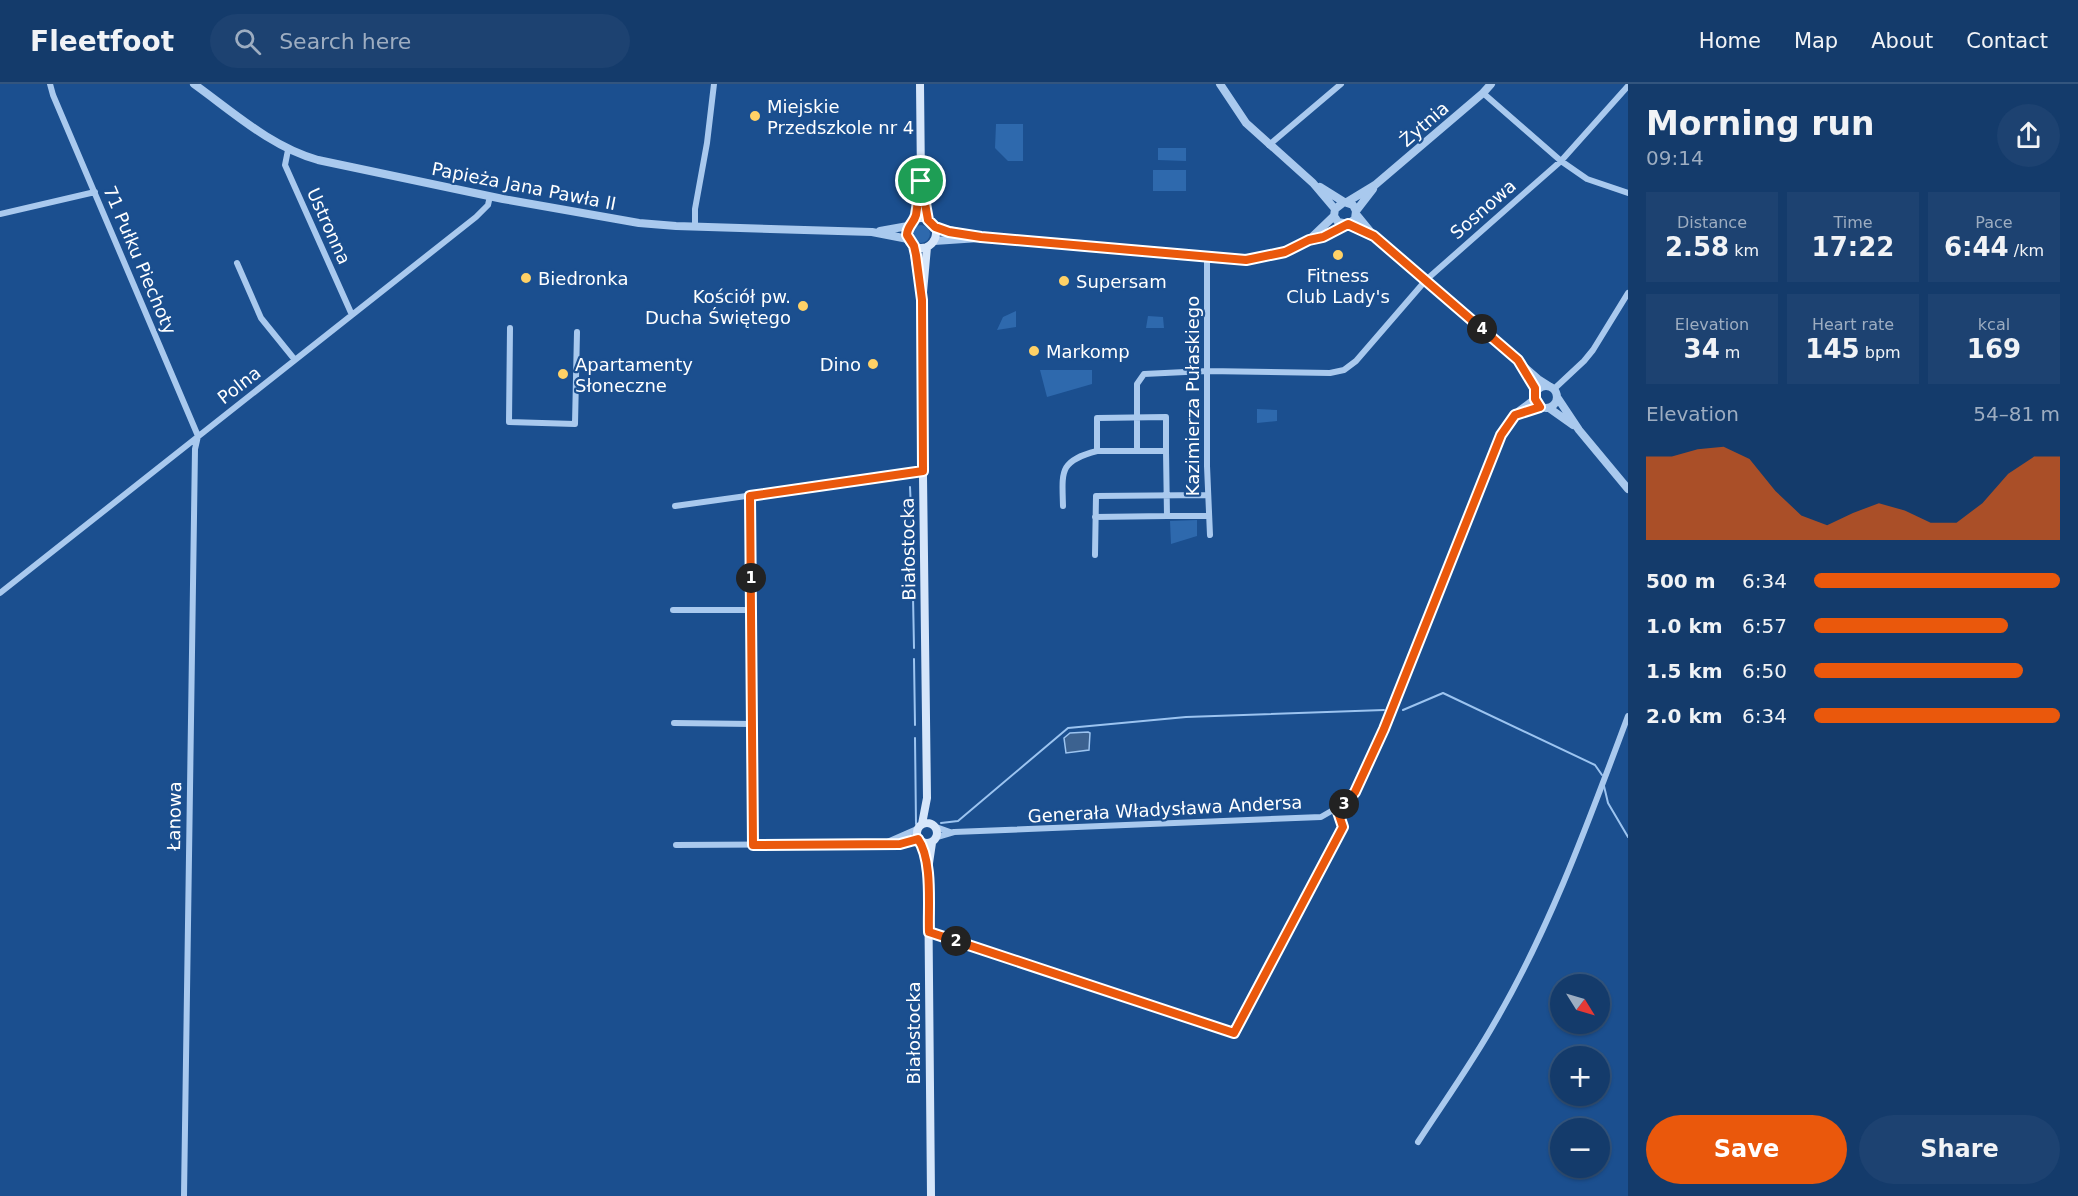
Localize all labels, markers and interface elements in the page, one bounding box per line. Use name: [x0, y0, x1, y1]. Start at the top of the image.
search box: [210, 14, 630, 68]
text: Fleetfoot: [30, 25, 174, 58]
icon: search: [231, 25, 264, 58]
text: Search here: [279, 29, 411, 54]
text: Home: [1699, 29, 1761, 53]
text: Map: [1794, 29, 1838, 53]
text: About: [1871, 29, 1933, 53]
text: Contact: [1966, 29, 2048, 53]
place label: Miejskie Przedszkole nr 4: [767, 96, 914, 138]
street label: Żytnia: [1395, 97, 1453, 151]
text: Morning run: [1646, 104, 1874, 143]
button: share: [1997, 104, 2060, 167]
marker: Miejskie Przedszkole nr 4: [748, 109, 762, 123]
text: 09:14: [1646, 146, 1704, 170]
pin: [895, 155, 946, 206]
street label: Papieża Jana Pawła II: [430, 158, 618, 214]
icon: arrive: [904, 164, 937, 197]
street label: Sosnowa: [1446, 175, 1520, 243]
street label: 71 Pułku Piechoty: [99, 183, 181, 338]
street label: Ustronna: [303, 185, 355, 267]
text: Distance: [1677, 213, 1747, 232]
text: Time: [1833, 213, 1873, 232]
text: Pace: [1975, 213, 2013, 232]
text: 2.58: [1665, 232, 1729, 262]
text: 17:22: [1812, 232, 1894, 262]
text: 6:44: [1944, 232, 2009, 262]
text: km: [1729, 241, 1759, 260]
text: /km: [2009, 241, 2044, 260]
marker: Fitness Club Lady's: [1331, 248, 1345, 262]
place label: Fitness Club Lady's: [1286, 265, 1390, 307]
place label: Biedronka: [538, 268, 628, 289]
marker: Biedronka: [519, 271, 533, 285]
place label: Supersam: [1076, 271, 1167, 292]
marker: Supersam: [1057, 274, 1071, 288]
place label: Kościół pw. Ducha Świętego: [645, 286, 791, 328]
street label: Kazimierza Pułaskiego: [1182, 296, 1203, 496]
marker: Kościół pw. Ducha Świętego: [796, 299, 810, 313]
pin: 4: [1467, 314, 1497, 344]
text: Elevation: [1675, 315, 1749, 334]
text: Heart rate: [1812, 315, 1894, 334]
text: kcal: [1978, 315, 2010, 334]
text: 4: [1476, 319, 1488, 338]
text: 34: [1684, 334, 1720, 364]
text: 145: [1805, 334, 1860, 364]
text: 169: [1967, 334, 2021, 364]
place label: Markomp: [1046, 341, 1130, 362]
text: m: [1720, 343, 1740, 362]
text: bpm: [1860, 343, 1901, 362]
marker: Markomp: [1027, 344, 1041, 358]
place label: Apartamenty Słoneczne: [575, 354, 693, 396]
place label: Dino: [820, 354, 861, 375]
marker: Dino: [866, 357, 880, 371]
street label: Polna: [213, 362, 265, 408]
marker: Apartamenty Słoneczne: [556, 367, 570, 381]
text: Elevation: [1646, 402, 1739, 426]
text: 54–81 m: [1973, 402, 2060, 426]
street label: Białostocka: [897, 497, 919, 601]
pin: 1: [736, 563, 766, 593]
text: 1: [745, 568, 757, 587]
text: 500 m: [1646, 569, 1716, 593]
text: 6:34: [1742, 569, 1787, 593]
text: 1.0 km: [1646, 614, 1723, 638]
text: 6:57: [1742, 614, 1787, 638]
text: 1.5 km: [1646, 659, 1723, 683]
text: 6:50: [1742, 659, 1787, 683]
text: 2.0 km: [1646, 704, 1723, 728]
text: 6:34: [1742, 704, 1787, 728]
street label: Łanowa: [163, 781, 185, 852]
pin: 3: [1329, 789, 1359, 819]
street label: Generała Władysława Andersa: [1027, 791, 1303, 827]
text: 3: [1338, 794, 1350, 813]
pin: 2: [941, 926, 971, 956]
text: 2: [950, 931, 962, 950]
north arrow: [1550, 974, 1610, 1034]
map controls: [1550, 974, 1610, 1178]
street label: Białostocka: [903, 982, 924, 1085]
button: +: [1550, 1046, 1610, 1106]
button: Save: [1646, 1115, 1847, 1184]
button: Share: [1859, 1115, 2060, 1184]
button: −: [1550, 1118, 1610, 1178]

